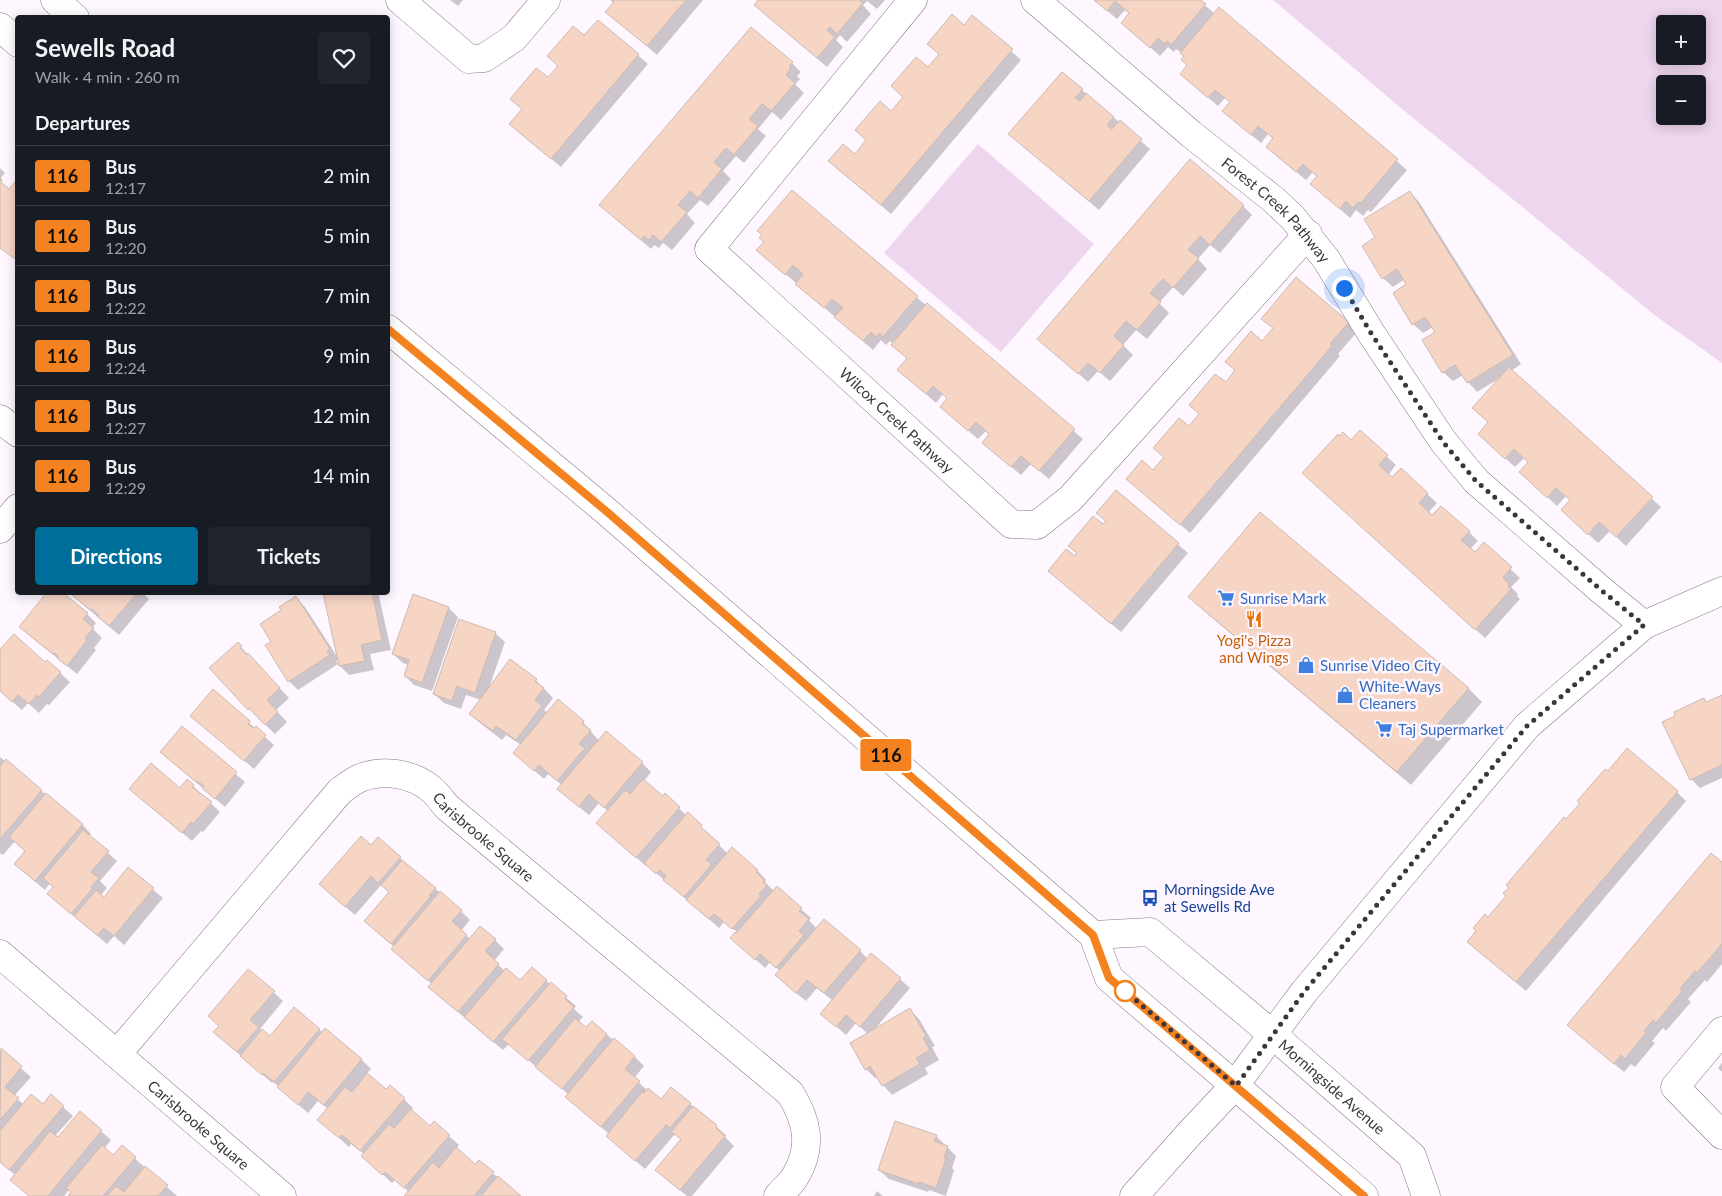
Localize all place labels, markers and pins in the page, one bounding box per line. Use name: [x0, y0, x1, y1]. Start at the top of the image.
supermarket icon: Sunrise Mark: [1216, 588, 1236, 608]
place label: Sunrise Mark: [1240, 589, 1327, 607]
restaurant icon: Yogi's Pizza and Wings: [1244, 609, 1264, 629]
place label: Yogi's Pizza and Wings: [1217, 631, 1291, 666]
shop icon: Sunrise Video City: [1296, 655, 1316, 675]
place label: Sunrise Video City: [1320, 656, 1441, 674]
place label: White-Ways Cleaners: [1359, 677, 1441, 712]
shop icon: White-Ways Cleaners: [1335, 685, 1355, 705]
supermarket icon: Taj Supermarket: [1374, 719, 1394, 739]
place label: Taj Supermarket: [1398, 720, 1504, 738]
place label: Morningside Ave at Sewells Rd: [1164, 880, 1275, 915]
bus stop icon: Morningside Ave at Sewells Rd: [1140, 888, 1160, 908]
unlabelled marker: [1114, 980, 1136, 1002]

